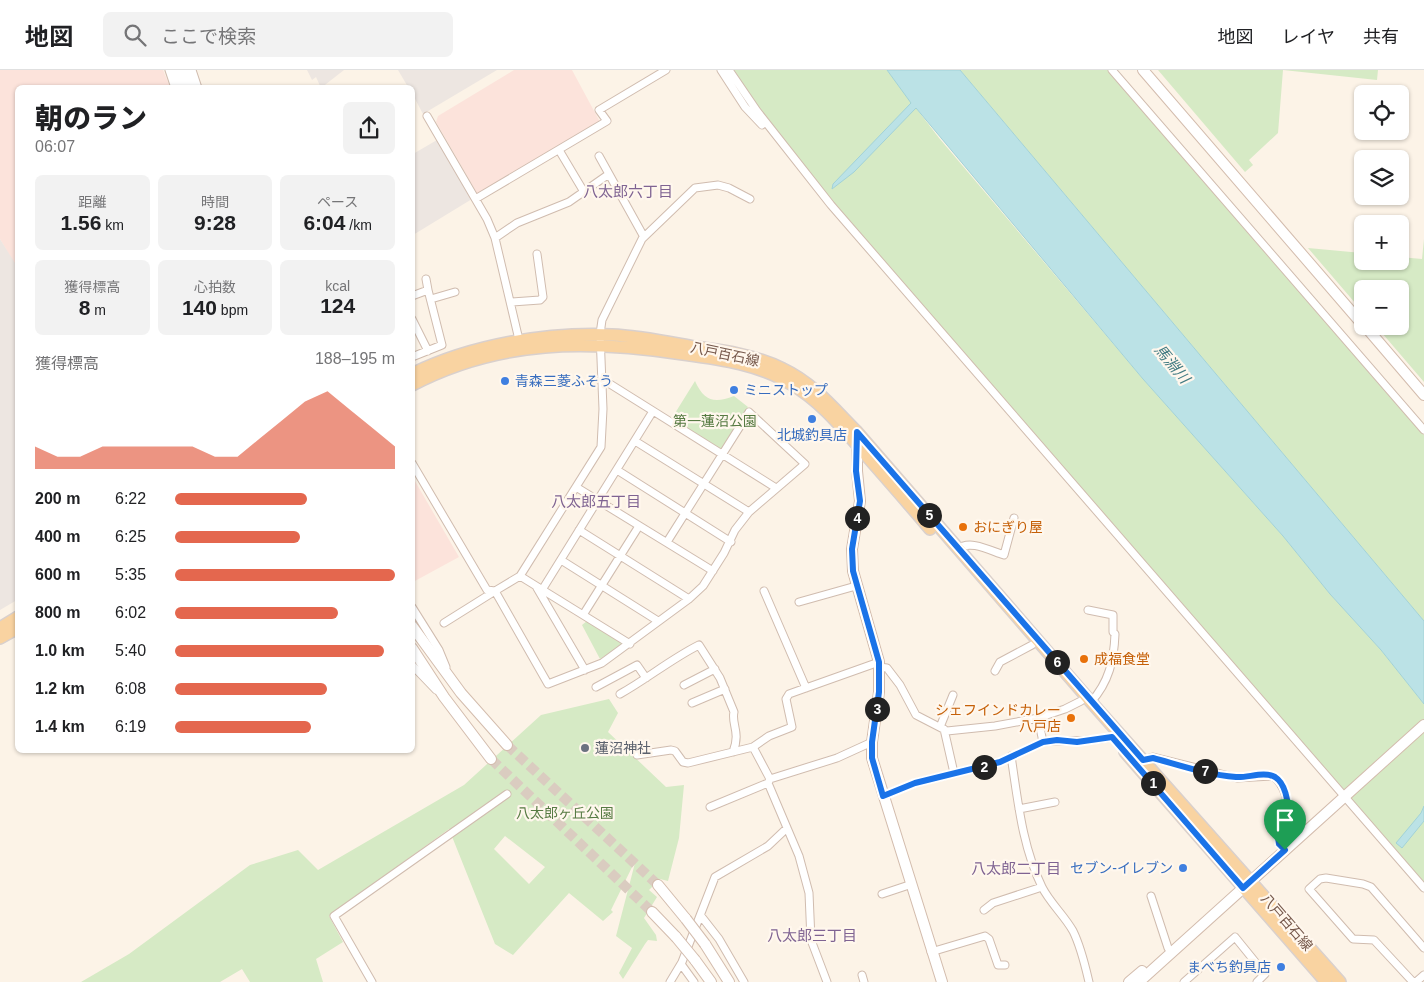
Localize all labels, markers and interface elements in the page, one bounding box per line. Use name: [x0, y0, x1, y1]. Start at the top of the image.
search box: [103, 12, 453, 57]
icon: search: [121, 21, 149, 49]
text: 地図: [25, 23, 73, 50]
text: ここで検索: [161, 26, 256, 47]
text: 地図: [1218, 27, 1254, 47]
text: レイヤ: [1282, 27, 1335, 47]
text: 共有: [1363, 27, 1399, 47]
map controls: [1354, 85, 1409, 335]
button: locate: [1354, 85, 1409, 140]
button: share: [343, 102, 395, 154]
text: 朝のラン: [35, 103, 147, 134]
text: 06:07: [35, 138, 75, 155]
button: layers: [1354, 150, 1409, 205]
district label: 八太郎六丁目: [583, 183, 673, 200]
text: 距離: [78, 194, 106, 210]
text: 時間: [201, 194, 229, 210]
text: ペース: [317, 194, 358, 210]
text: 1.56: [61, 211, 101, 234]
text: 9:28: [194, 211, 236, 234]
text: 6:04: [303, 211, 345, 234]
button: +: [1354, 215, 1409, 270]
text: km: [101, 217, 124, 233]
text: /km: [345, 217, 372, 233]
text: kcal: [325, 278, 350, 294]
text: 獲得標高: [64, 279, 120, 295]
text: 心拍数: [194, 279, 236, 295]
button: −: [1354, 280, 1409, 335]
text: 124: [320, 294, 355, 317]
text: 8: [79, 296, 90, 319]
text: 140: [182, 296, 217, 319]
text: m: [90, 302, 106, 318]
text: bpm: [217, 302, 248, 318]
street label: 八戸百石線: [689, 339, 761, 369]
water label: 馬淵川: [1151, 341, 1195, 388]
text: 188–195 m: [315, 350, 395, 367]
text: 獲得標高: [35, 355, 99, 372]
place label: 青森三菱ふそう: [515, 373, 613, 389]
marker: 青森三菱ふそう: [499, 375, 511, 387]
place label: ミニストップ: [744, 382, 828, 398]
marker: ミニストップ: [728, 384, 740, 396]
park label: 第一蓮沼公園: [673, 413, 757, 429]
marker: 北城釣具店: [806, 413, 818, 425]
place label: 北城釣具店: [777, 427, 847, 443]
text: 200 m: [35, 490, 80, 507]
text: 6:22: [115, 490, 146, 507]
district label: 八太郎五丁目: [551, 493, 641, 510]
pin: 5: [916, 502, 942, 528]
pin: 4: [844, 506, 870, 530]
text: 5: [926, 507, 933, 523]
text: 4: [854, 510, 861, 526]
place label: おにぎり屋: [973, 519, 1043, 535]
marker: おにぎり屋: [957, 521, 969, 533]
text: 400 m: [35, 528, 80, 545]
text: 6:25: [115, 528, 146, 545]
text: 600 m: [35, 566, 80, 583]
text: 5:35: [115, 566, 146, 583]
text: 800 m: [35, 604, 80, 621]
text: 6:02: [115, 604, 146, 621]
text: 1.0 km: [35, 642, 85, 659]
text: 5:40: [115, 642, 146, 659]
pin: 6: [1044, 650, 1070, 674]
place label: 成福食堂: [1094, 651, 1150, 667]
marker: 成福食堂: [1078, 653, 1090, 665]
text: 6: [1054, 654, 1061, 670]
text: 1.2 km: [35, 680, 85, 697]
text: 6:08: [115, 680, 146, 697]
pin: 3: [864, 696, 890, 722]
text: 3: [874, 701, 881, 717]
place label: シェフインドカレー 八戸店: [935, 702, 1061, 734]
marker: シェフインドカレー 八戸店: [1065, 712, 1077, 724]
text: 1.4 km: [35, 718, 85, 735]
text: 6:19: [115, 718, 146, 735]
place label: 蓮沼神社: [595, 740, 651, 756]
marker: 蓮沼神社: [579, 742, 591, 754]
pin: 2: [972, 754, 996, 780]
pin: 7: [1192, 758, 1218, 784]
text: 2: [981, 759, 988, 775]
text: 7: [1202, 763, 1209, 779]
pin: 1: [1140, 770, 1166, 796]
text: 1: [1150, 775, 1157, 791]
pin: [1264, 799, 1306, 850]
park label: 八太郎ヶ丘公園: [516, 805, 614, 821]
icon: arrive: [1271, 806, 1299, 834]
district label: 八太郎二丁目: [971, 860, 1061, 877]
place label: セブン-イレブン: [1070, 860, 1173, 876]
marker: セブン-イレブン: [1177, 862, 1189, 874]
street label: 八戸百石線: [1258, 890, 1316, 954]
district label: 八太郎三丁目: [767, 927, 857, 944]
place label: まべち釣具店: [1187, 959, 1271, 975]
marker: まべち釣具店: [1275, 961, 1287, 973]

